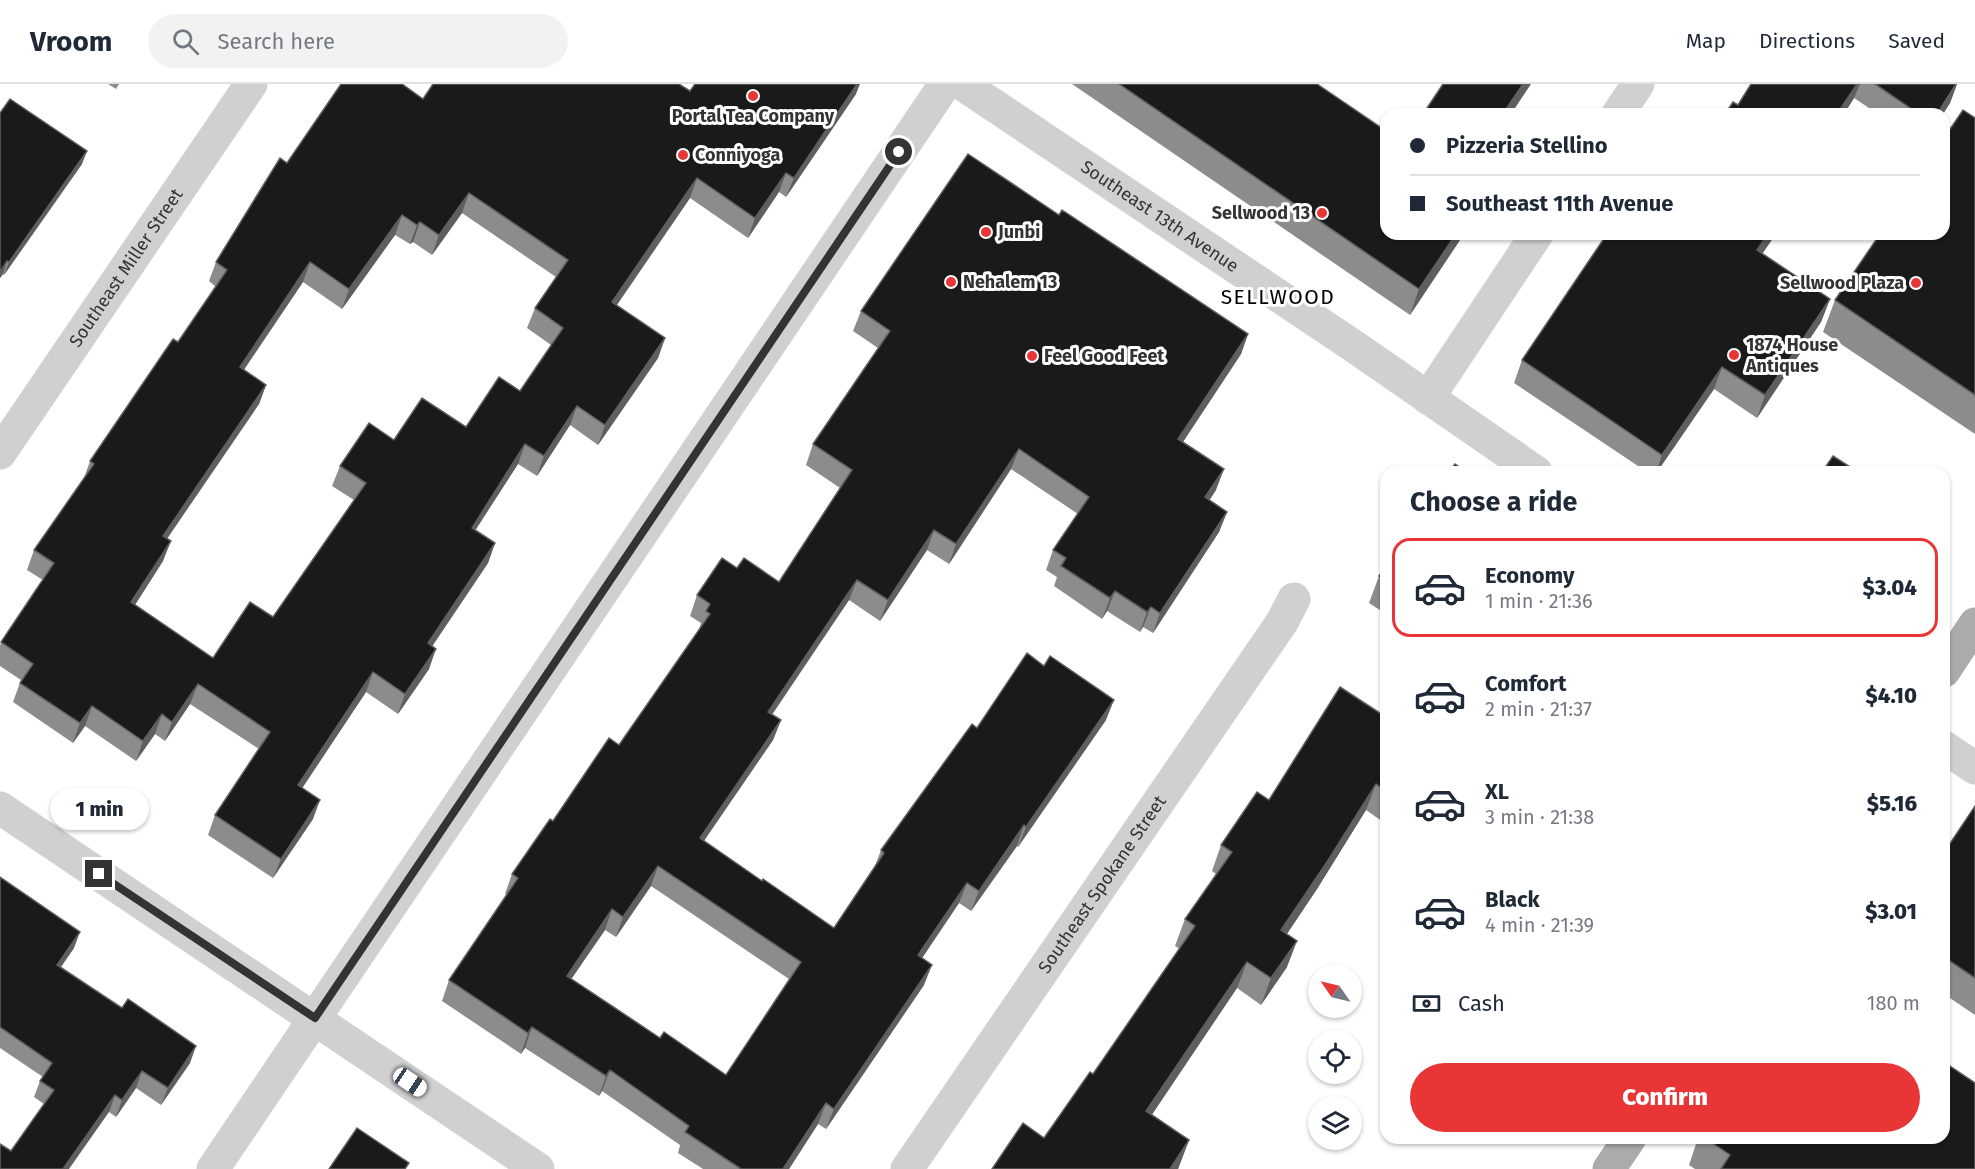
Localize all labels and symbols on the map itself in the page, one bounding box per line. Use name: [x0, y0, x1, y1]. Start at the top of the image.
marker: Portal Tea Company: [746, 89, 760, 103]
place label: Portal Tea Company: [672, 105, 835, 127]
route start: [885, 138, 912, 165]
place label: Conniyoga: [695, 144, 781, 166]
marker: Conniyoga: [676, 148, 690, 162]
street label: Southeast 13th Avenue: [1077, 156, 1243, 277]
street label: Southeast Miller Street: [64, 184, 188, 351]
place label: Sellwood 13: [1212, 202, 1310, 224]
marker: Sellwood 13: [1315, 206, 1329, 220]
place label: Junbi: [997, 221, 1040, 243]
marker: Junbi: [979, 225, 993, 239]
place label: Nehalem 13: [963, 271, 1057, 293]
place label: Sellwood Plaza: [1780, 272, 1904, 294]
marker: Nehalem 13: [944, 275, 958, 289]
marker: Sellwood Plaza: [1909, 276, 1923, 290]
district label: SELLWOOD: [1221, 284, 1335, 310]
place label: 1874 House Antiques: [1745, 334, 1838, 377]
place label: Feel Good Feet: [1044, 345, 1165, 367]
marker: 1874 House Antiques: [1727, 348, 1741, 362]
marker: Feel Good Feet: [1025, 349, 1039, 363]
callout: 1 min: [50, 787, 148, 829]
street label: Southeast Spokane Street: [1033, 791, 1171, 978]
route end: [85, 860, 112, 887]
north arrow: [1308, 964, 1362, 1018]
car: [390, 1064, 430, 1100]

